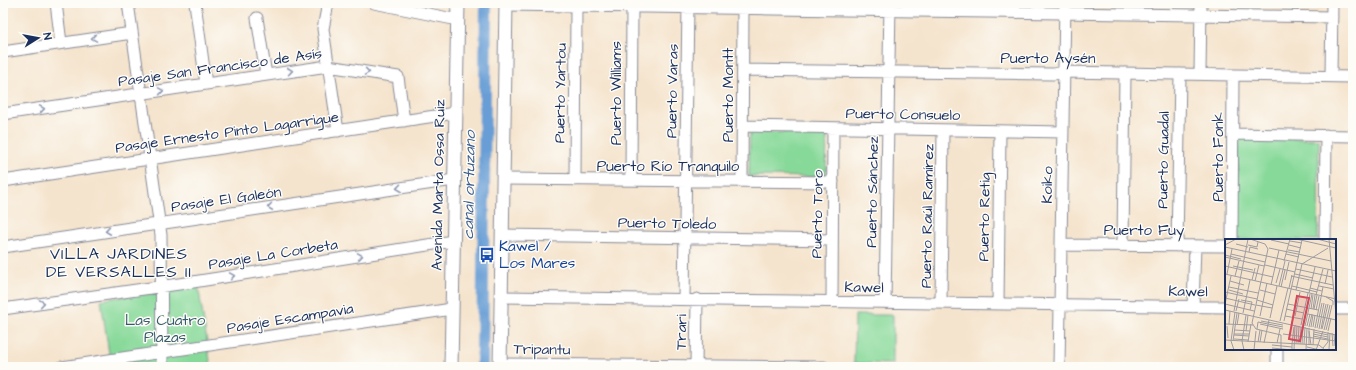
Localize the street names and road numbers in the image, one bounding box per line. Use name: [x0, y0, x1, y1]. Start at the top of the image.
street label: Puerto Williams: [606, 40, 627, 145]
street label: Puerto Yartou: [549, 42, 572, 143]
street label: Pasaje San Francisco de Asís: [117, 43, 324, 92]
street label: Puerto Varas: [661, 43, 684, 138]
street label: Puerto Montt: [718, 48, 739, 142]
street label: Puerto Aysén: [1000, 48, 1096, 70]
street label: Avenida Marta Ossa Ruiz: [427, 99, 451, 271]
street label: Puerto Consuelo: [845, 103, 961, 126]
street label: Pasaje Ernesto Pinto Lagarrigue: [114, 106, 340, 160]
street label: Puerto Guadal: [1152, 111, 1175, 209]
street label: Puerto Fonk: [1208, 112, 1229, 202]
street label: Puerto Sánchez: [861, 136, 884, 248]
street label: Puerto Raúl Ramírez: [916, 143, 939, 288]
street label: Puerto Río Tranquilo: [597, 156, 740, 177]
street label: Koiko: [1037, 166, 1058, 204]
street label: Puerto Toro: [806, 169, 829, 258]
street label: Puerto Retig: [973, 172, 997, 262]
street label: Pasaje El Galeón: [170, 181, 283, 218]
street label: Puerto Toledo: [618, 212, 717, 235]
street label: Puerto Fuy: [1104, 220, 1184, 242]
street label: Pasaje La Corbeta: [207, 234, 340, 275]
street label: Kawel: [844, 277, 884, 298]
street label: Kawel: [1168, 281, 1208, 302]
street label: Pasaje Escampavia: [225, 298, 355, 339]
street label: Trari: [671, 313, 692, 350]
street label: Tripantu: [513, 339, 571, 361]

